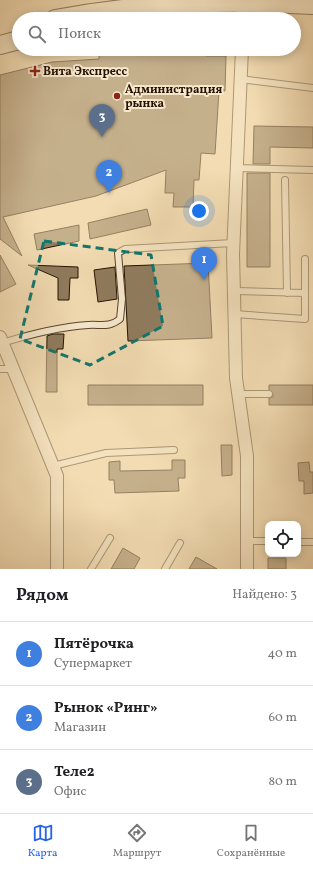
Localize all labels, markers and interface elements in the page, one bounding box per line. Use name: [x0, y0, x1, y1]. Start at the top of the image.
search box: [12, 12, 301, 56]
icon: search: [26, 23, 48, 45]
text: Поиск: [58, 24, 101, 45]
place label: Вита Экспресс: [43, 64, 127, 80]
marker: Вита Экспресс: [30, 66, 40, 76]
place label: Администрация рынка: [125, 82, 222, 112]
marker: Администрация рынка: [112, 91, 122, 101]
pin: 3: [89, 104, 115, 137]
pin: 2: [96, 160, 122, 193]
your location: [189, 201, 209, 221]
pin: 1: [191, 247, 217, 280]
map controls: [265, 521, 301, 557]
button: locate: [265, 521, 301, 557]
text: Рядом: [16, 584, 69, 607]
text: Найдено: 3: [232, 586, 297, 604]
text: Пятёрочка: [54, 634, 134, 655]
text: 1: [26, 645, 32, 663]
text: 40 m: [268, 645, 297, 663]
text: Супермаркет: [54, 655, 132, 673]
text: Рынок «Ринг»: [54, 698, 158, 719]
text: 2: [26, 709, 32, 727]
text: 60 m: [269, 709, 297, 727]
text: Магазин: [54, 719, 106, 737]
text: Теле2: [54, 762, 94, 783]
text: 3: [26, 773, 32, 791]
text: 80 m: [268, 773, 297, 791]
text: Офис: [54, 783, 86, 801]
tab: Карта: [28, 822, 58, 861]
tab: Маршрут: [113, 822, 161, 861]
tab: Сохранённые: [217, 822, 285, 861]

